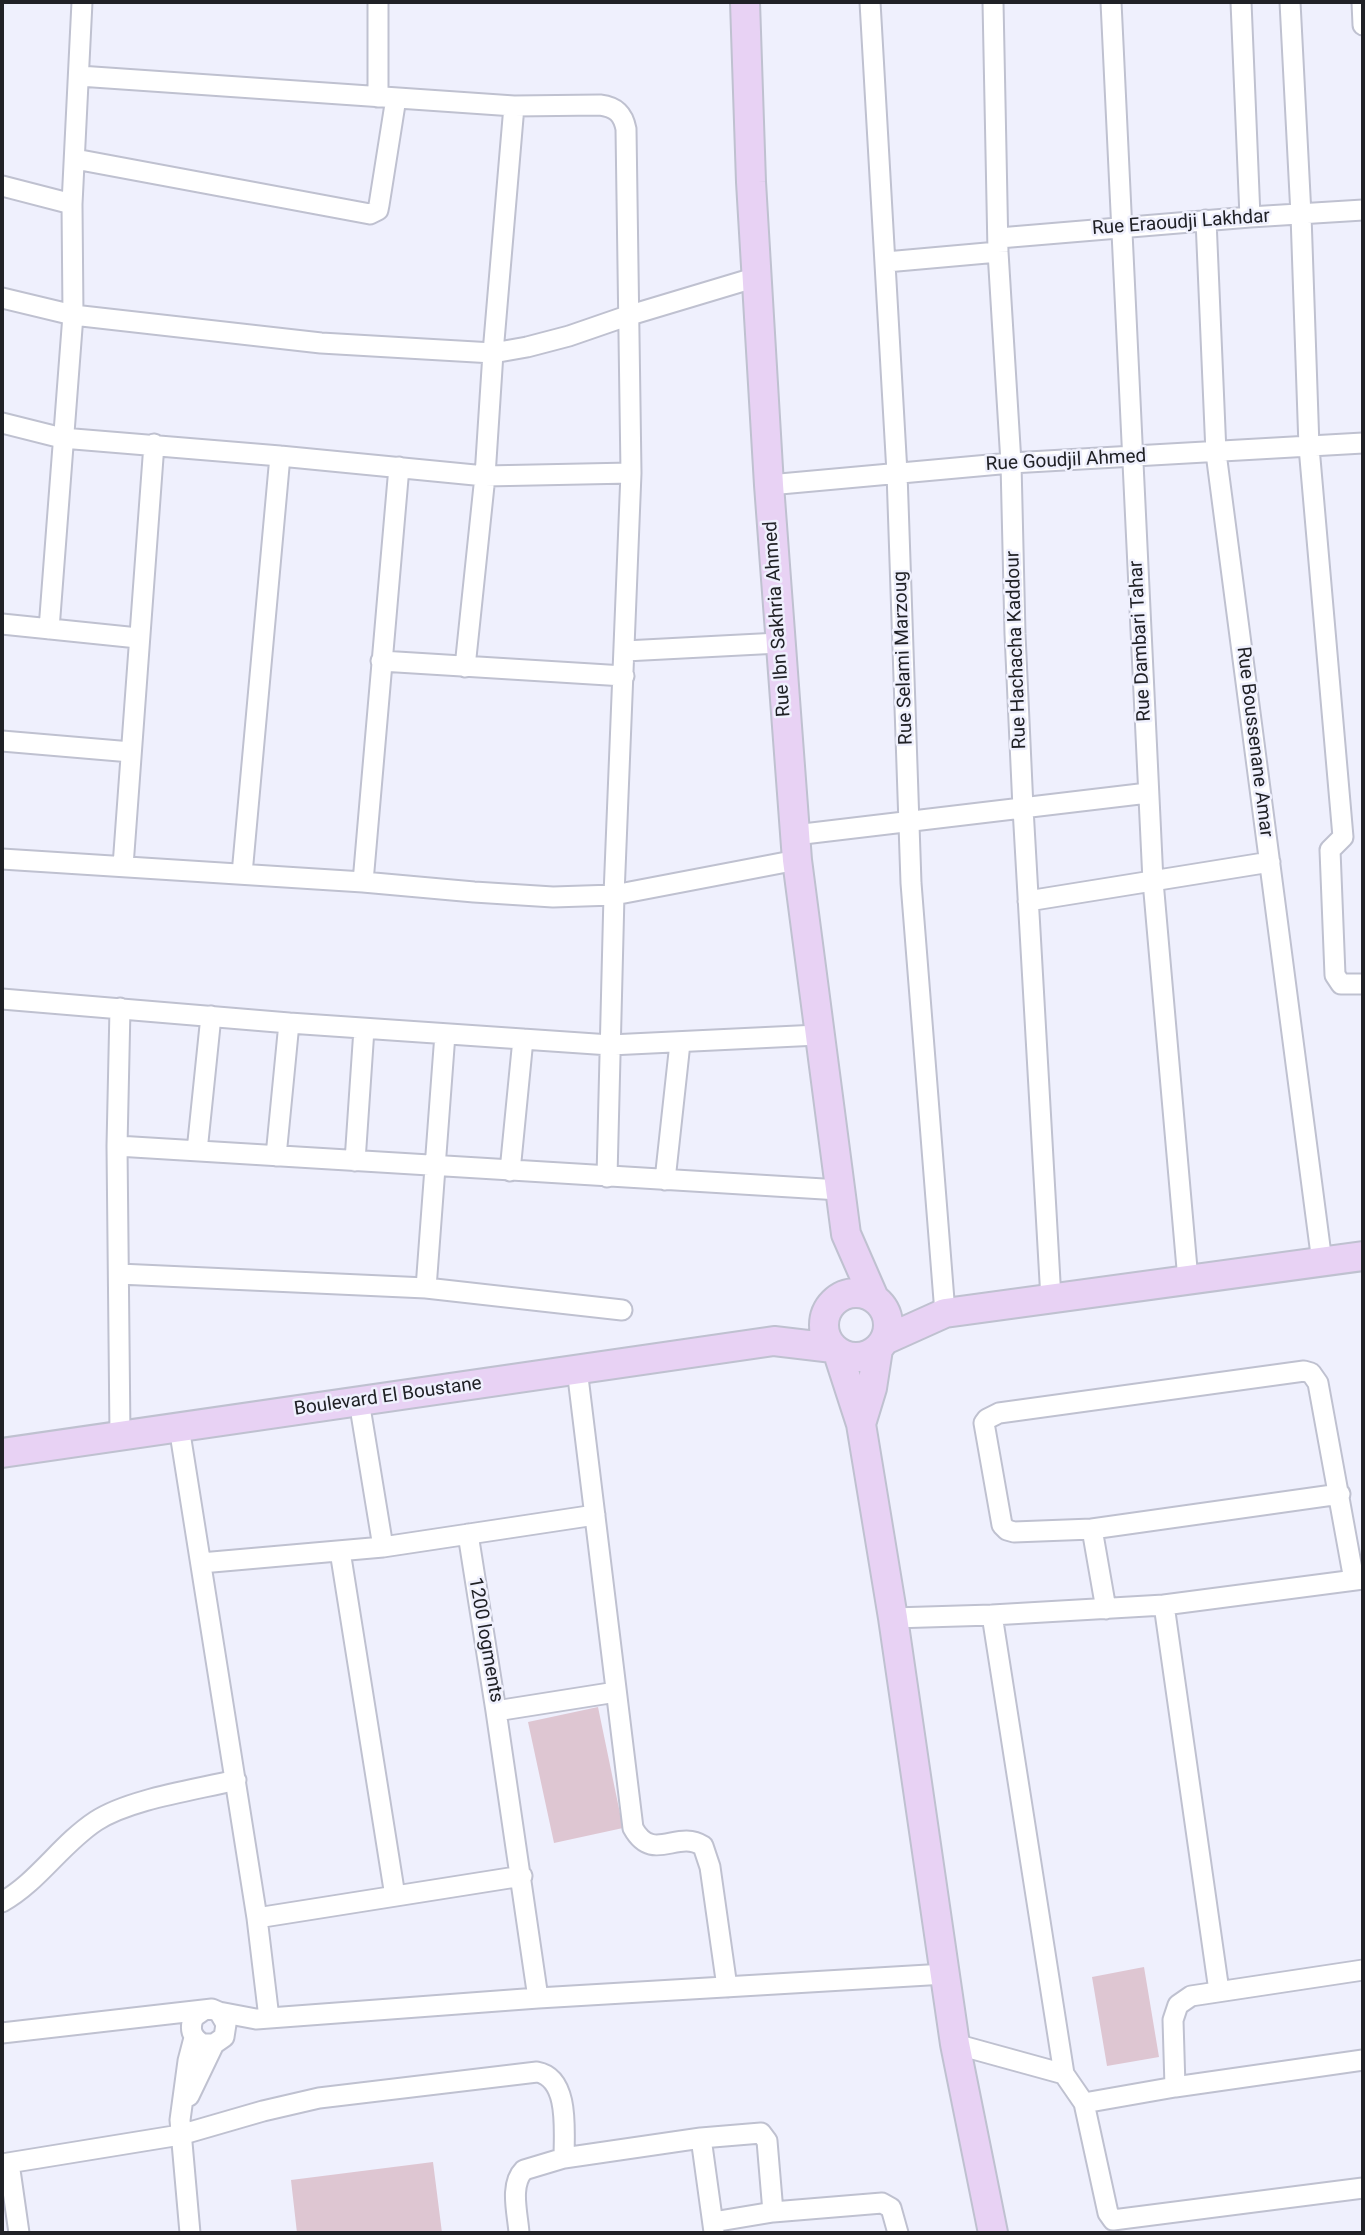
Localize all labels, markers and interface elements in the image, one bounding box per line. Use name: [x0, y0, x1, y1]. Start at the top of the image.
street label: Rue Eraoudji Lakhdar: [1091, 205, 1271, 241]
street label: Rue Goudjil Ahmed: [985, 445, 1147, 477]
street label: Rue Ibn Sakhria Ahmed: [760, 520, 796, 718]
street label: Rue Hachacha Kaddour: [1002, 550, 1032, 750]
street label: Rue Dambari Tahar: [1125, 560, 1157, 722]
street label: Rue Selami Marzoug: [890, 571, 918, 745]
street label: Rue Boussenane Amar: [1231, 645, 1277, 839]
street label: Boulevard El Boustane: [293, 1373, 483, 1421]
street label: 1200 logments: [463, 1576, 507, 1704]

